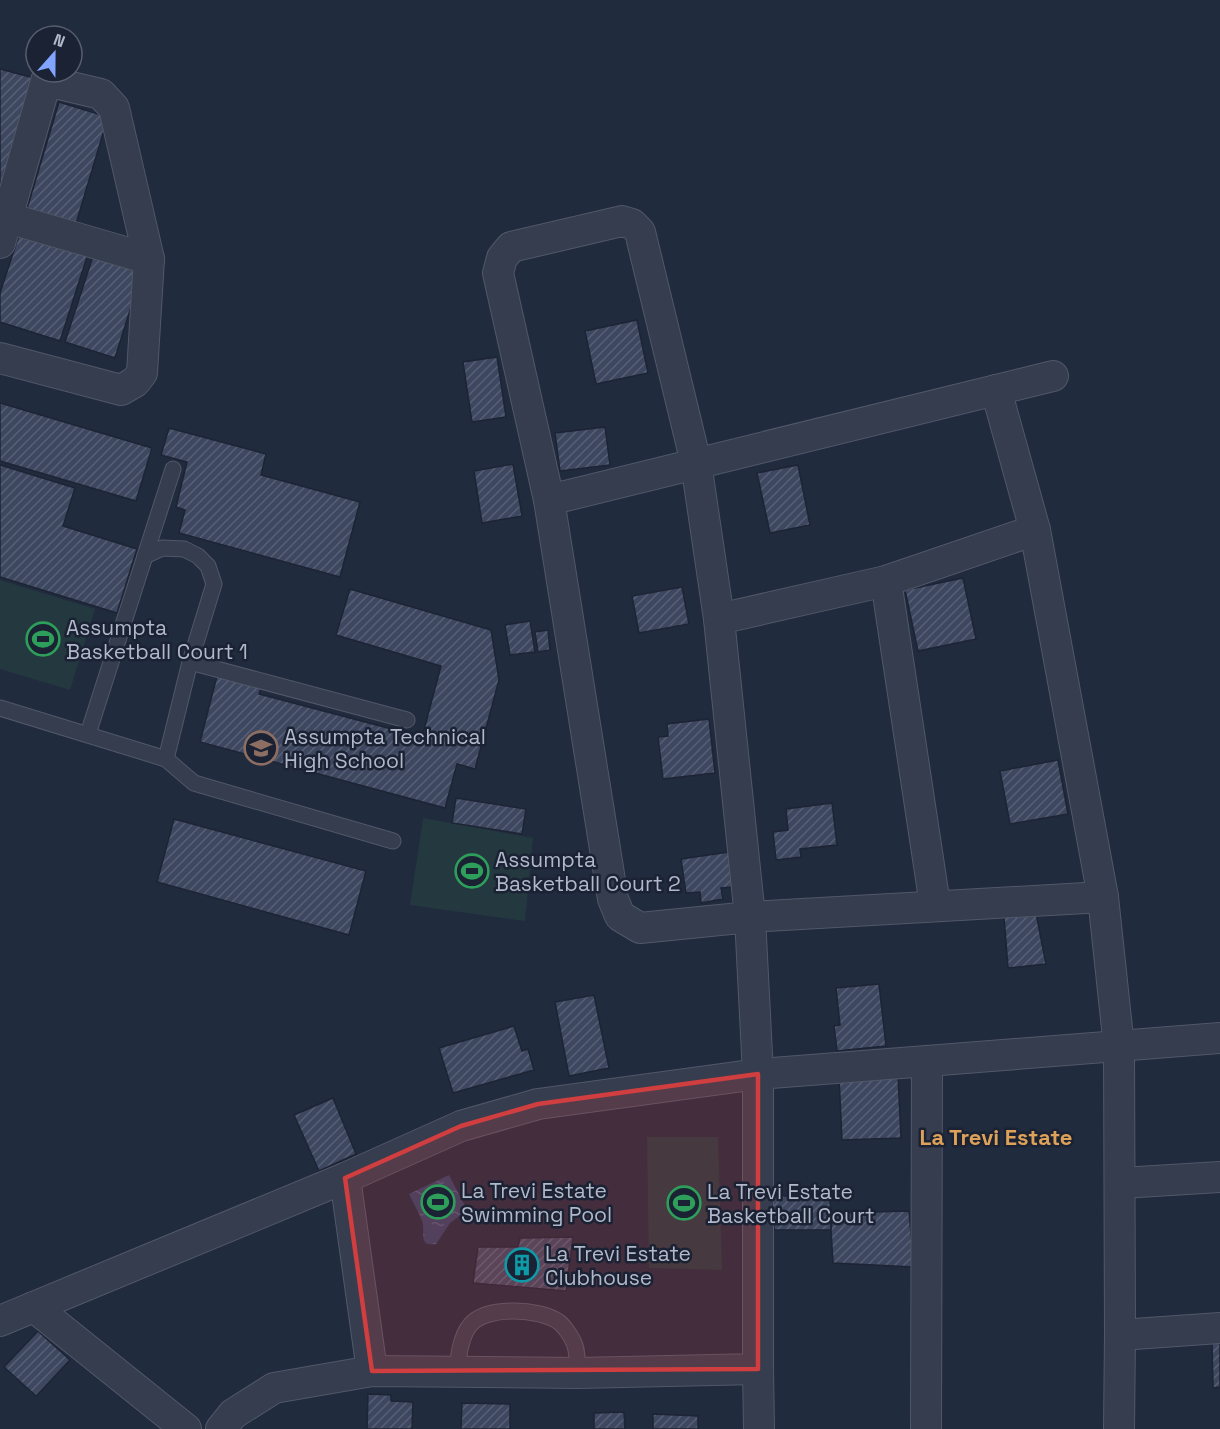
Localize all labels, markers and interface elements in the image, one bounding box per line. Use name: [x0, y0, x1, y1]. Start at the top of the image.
north arrow: [24, 24, 84, 84]
text: N: [50, 29, 68, 52]
place label: Assumpta Basketball Court 1: [66, 614, 248, 665]
sports icon: Assumpta Basketball Court 1: [25, 621, 61, 657]
place label: Assumpta Technical High School: [284, 723, 486, 774]
school or university icon: Assumpta Technical High School: [243, 730, 279, 766]
place label: Assumpta Basketball Court 2: [495, 846, 681, 897]
sports icon: Assumpta Basketball Court 2: [454, 853, 490, 889]
district label: La Trevi Estate: [920, 1123, 1073, 1151]
place label: La Trevi Estate Swimming Pool: [461, 1177, 612, 1228]
place label: La Trevi Estate Basketball Court: [707, 1178, 875, 1229]
sports icon: La Trevi Estate Swimming Pool: [420, 1184, 456, 1220]
sports icon: La Trevi Estate Basketball Court: [666, 1185, 702, 1221]
place label: La Trevi Estate Clubhouse: [545, 1240, 691, 1291]
building icon: La Trevi Estate Clubhouse: [504, 1247, 540, 1283]

